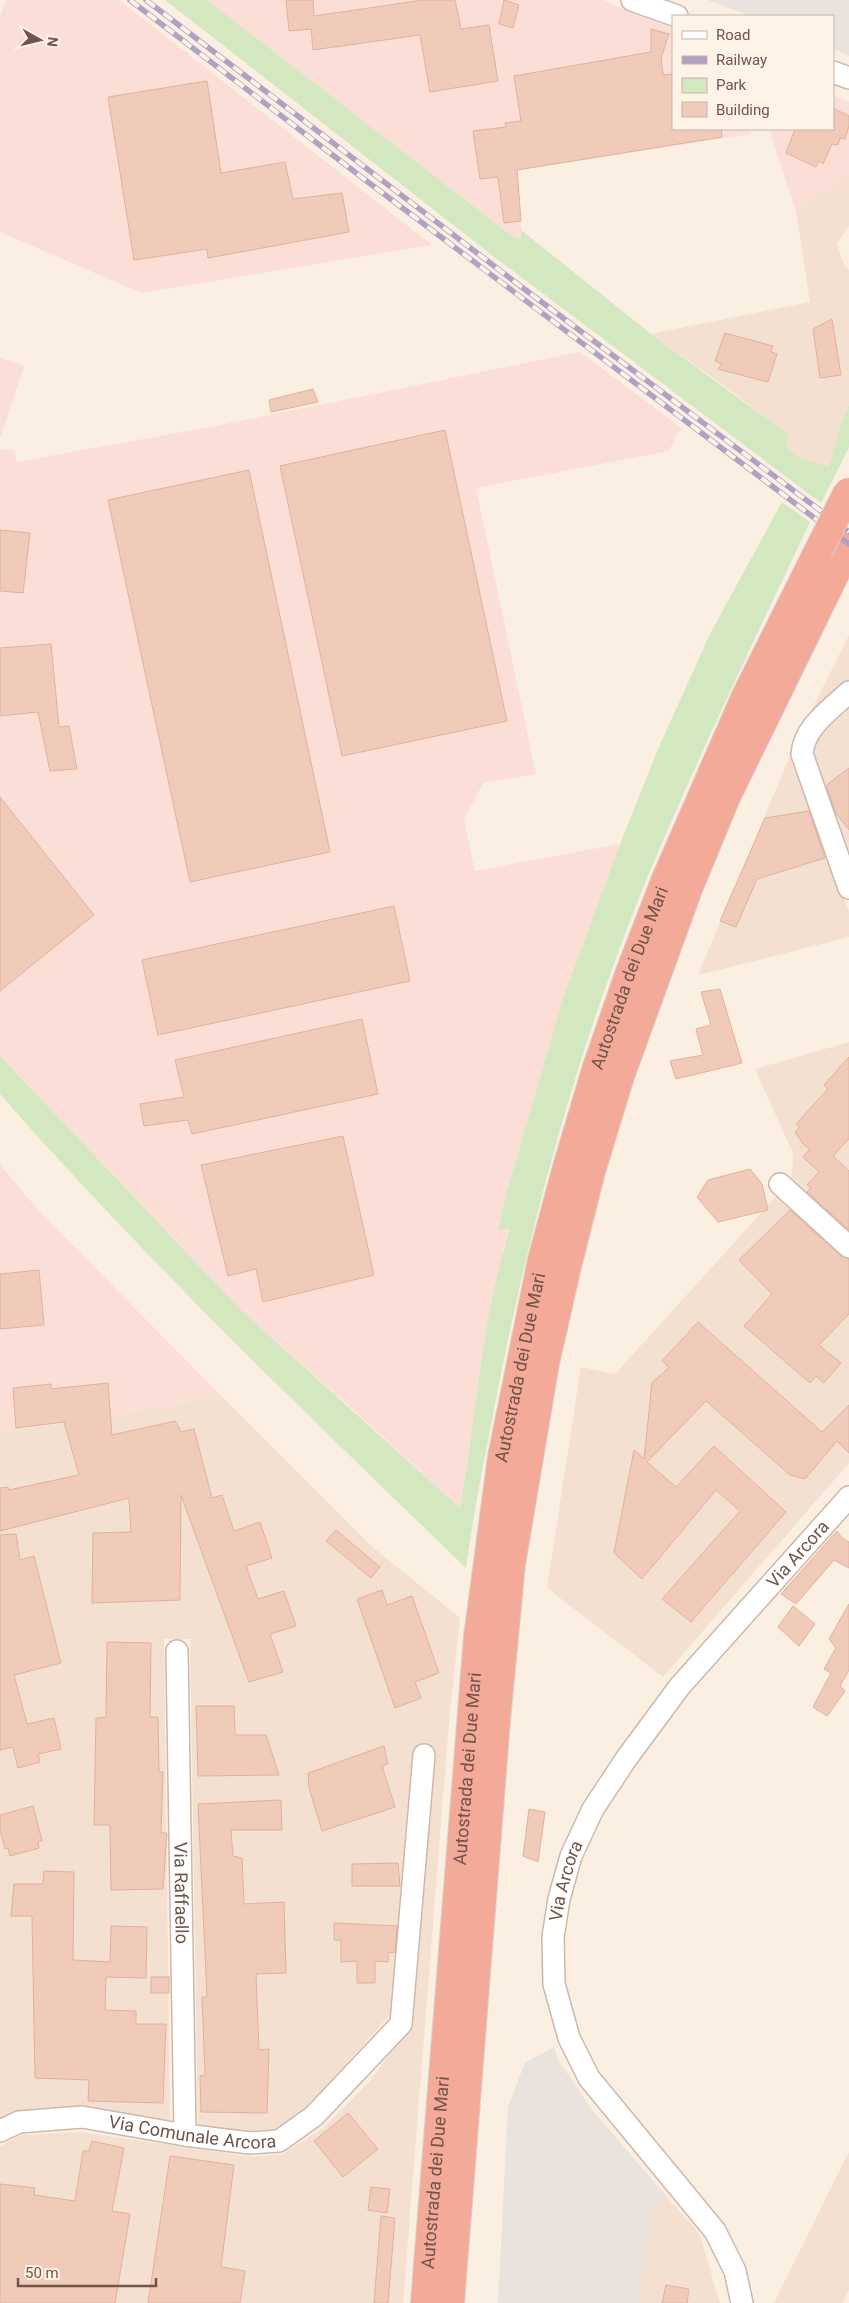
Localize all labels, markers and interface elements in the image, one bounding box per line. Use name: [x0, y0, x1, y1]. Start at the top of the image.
north arrow: [15, 15, 65, 65]
legend: [672, 15, 834, 130]
text: Road: [716, 26, 750, 44]
text: N: [44, 36, 61, 48]
text: Railway: [716, 51, 767, 69]
text: Park: [716, 76, 747, 94]
text: Building: [716, 101, 770, 119]
street label: Autostrada dei Due Mari: [586, 884, 672, 1072]
street label: Autostrada dei Due Mari: [490, 1271, 549, 1464]
street label: Via Arcora: [762, 1516, 833, 1592]
street label: Autostrada dei Due Mari: [449, 1672, 485, 1866]
street label: Via Arcora: [545, 1837, 587, 1923]
street label: Via Raffaello: [170, 1842, 193, 1944]
street label: Autostrada dei Due Mari: [417, 2075, 453, 2269]
street label: Via Comunale Arcora: [107, 2111, 277, 2153]
scale bar: [18, 2256, 155, 2288]
text: 50 m: [25, 2264, 59, 2282]

